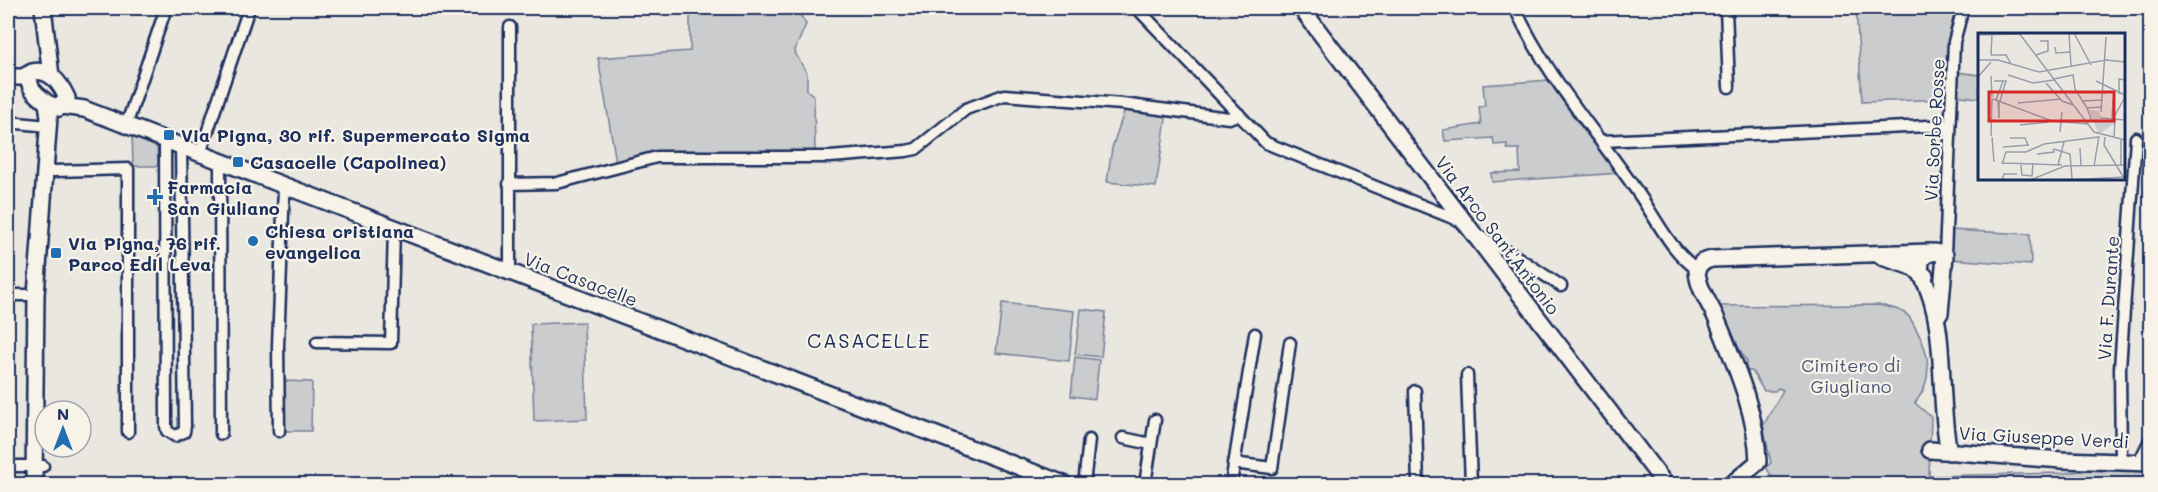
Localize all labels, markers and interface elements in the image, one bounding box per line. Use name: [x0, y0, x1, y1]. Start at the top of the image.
inset map: [1978, 33, 2125, 180]
street label: Via Sorbe Rosse: [1918, 58, 1950, 202]
place label: Via Pigna, 30 rif. Supermercato Sigma: [181, 123, 530, 147]
marker: Via Pigna, 30 rif. Supermercato Sigma: [162, 128, 176, 142]
place label: Casacelle (Capolinea): [250, 150, 446, 174]
street label: Via Arco Sant'Antonio: [1430, 151, 1566, 320]
marker: Casacelle (Capolinea): [231, 155, 245, 169]
place label: Farmacia San Giuliano: [167, 175, 280, 220]
marker: Farmacia San Giuliano: [148, 190, 162, 204]
place label: Chiesa cristiana evangelica: [265, 219, 414, 264]
place label: Via Pigna, 76 rif. Parco Edil Leva: [68, 231, 221, 276]
marker: Chiesa cristiana evangelica: [246, 234, 260, 248]
street label: Via F. Durante: [2092, 235, 2124, 361]
marker: Via Pigna, 76 rif. Parco Edil Leva: [49, 246, 63, 260]
street label: Via Casacelle: [521, 246, 641, 312]
district label: CASACELLE: [807, 327, 931, 353]
park label: Cimitero di Giugliano: [1801, 353, 1901, 398]
north arrow: [33, 399, 93, 459]
text: N: [57, 403, 69, 424]
street label: Via Giuseppe Verdi: [1958, 421, 2130, 453]

